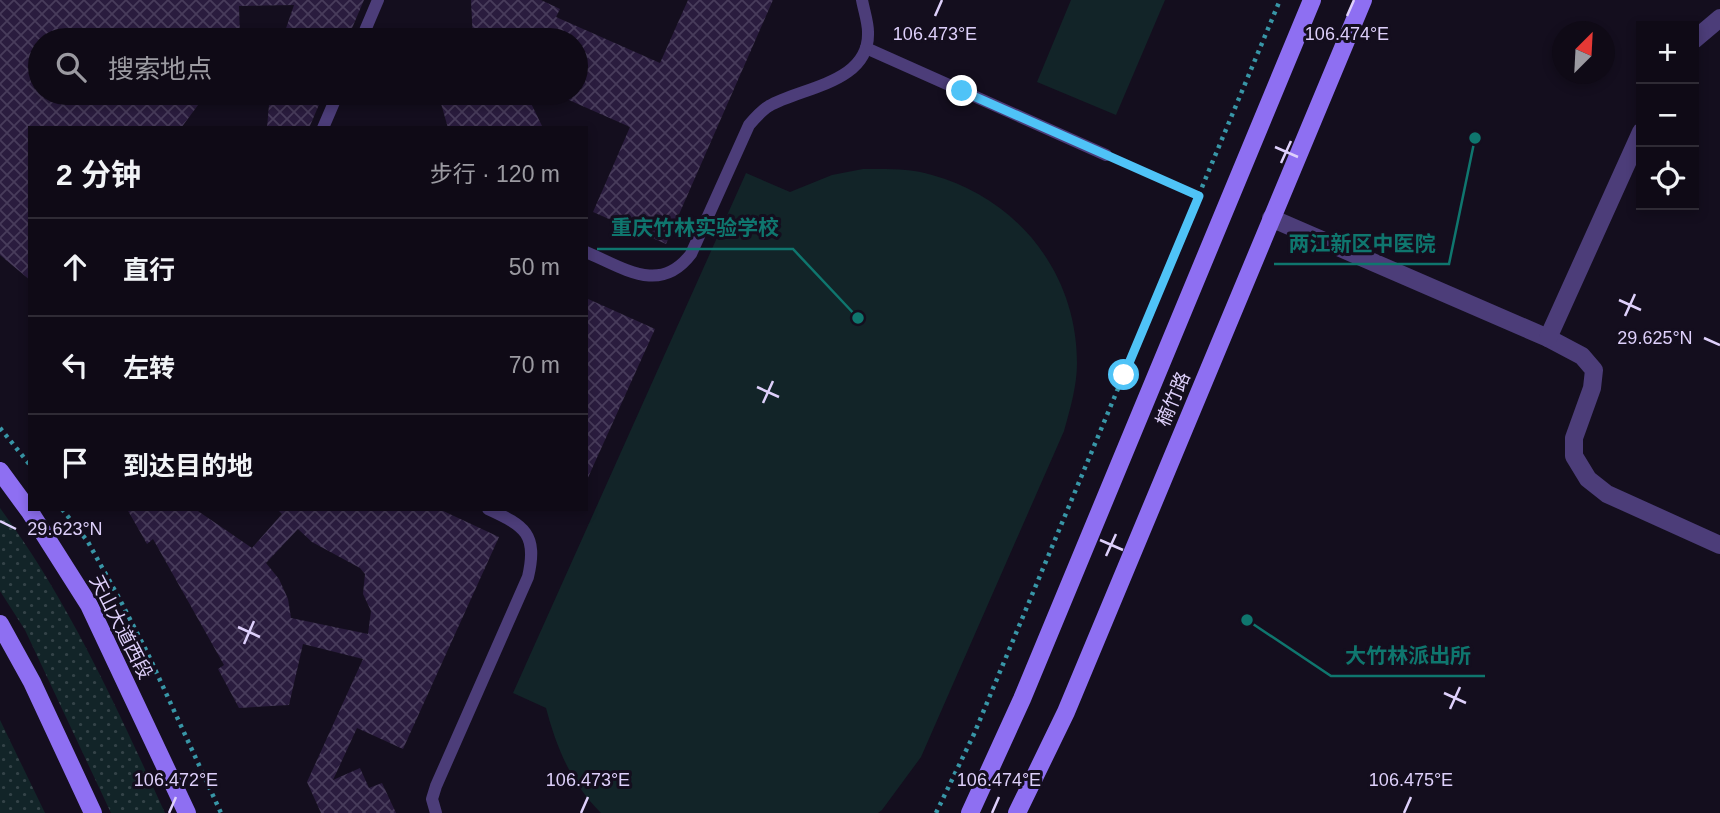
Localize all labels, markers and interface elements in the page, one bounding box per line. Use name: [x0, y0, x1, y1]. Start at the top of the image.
north arrow: [1552, 21, 1615, 84]
map controls: [1636, 21, 1699, 210]
button: +: [1636, 21, 1699, 84]
text: 106.473°E: [893, 24, 977, 44]
text: 106.474°E: [1305, 24, 1389, 44]
search box: [28, 28, 588, 105]
icon: search: [52, 48, 90, 86]
text: 搜索地点: [108, 54, 212, 84]
route end: [946, 75, 977, 106]
button: −: [1636, 84, 1699, 147]
button: locate: [1636, 147, 1699, 210]
text: 2 分钟: [56, 158, 141, 191]
text: 步行 · 120 m: [430, 161, 560, 187]
callout: 重庆竹林实验学校: [597, 207, 793, 249]
text: 重庆竹林实验学校: [611, 216, 779, 239]
callout: 两江新区中医院: [1274, 222, 1449, 264]
text: 两江新区中医院: [1289, 232, 1436, 255]
icon: ahead: [56, 248, 94, 286]
text: 50 m: [509, 254, 560, 280]
text: 直行: [123, 255, 175, 285]
text: 29.625°N: [1617, 328, 1693, 348]
icon: left: [56, 346, 94, 384]
text: 70 m: [509, 352, 560, 378]
text: 左转: [123, 353, 175, 383]
route start: [1108, 359, 1139, 390]
street label: 楠竹路: [1152, 369, 1194, 429]
icon: arrive: [56, 444, 94, 482]
text: 到达目的地: [123, 451, 253, 481]
text: 29.623°N: [27, 519, 103, 539]
street label: 天山大道西段: [86, 571, 156, 683]
callout: 大竹林派出所: [1331, 634, 1485, 676]
text: 大竹林派出所: [1345, 644, 1471, 667]
text: 106.472°E: [134, 770, 218, 790]
text: 106.473°E: [546, 770, 630, 790]
text: 106.474°E: [957, 770, 1041, 790]
text: 106.475°E: [1369, 770, 1453, 790]

